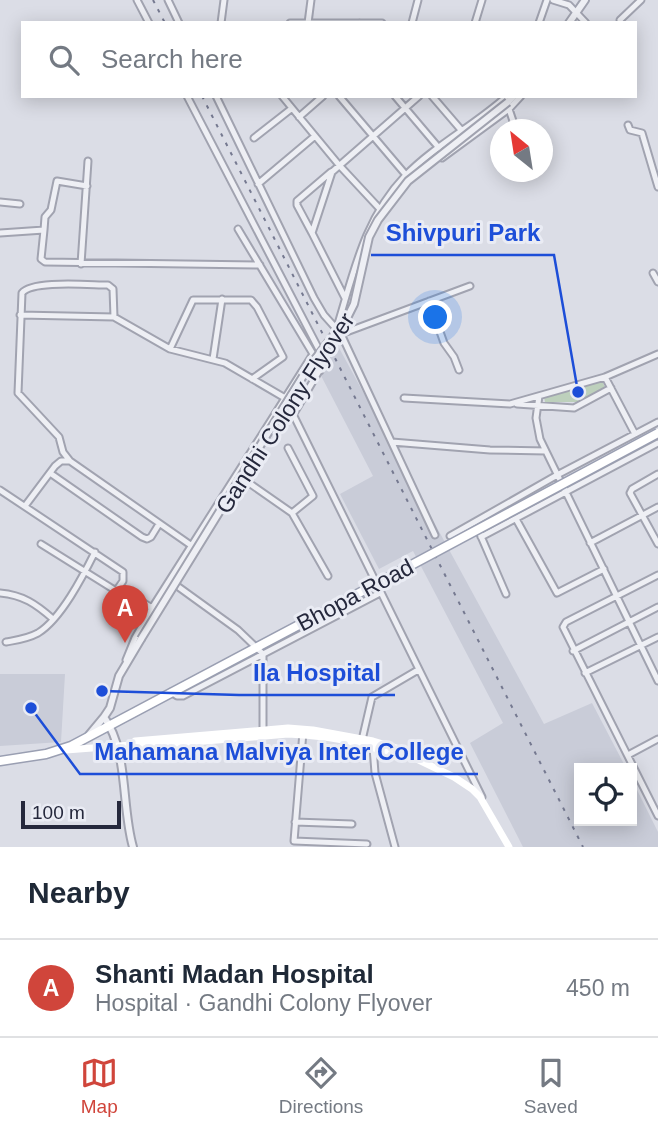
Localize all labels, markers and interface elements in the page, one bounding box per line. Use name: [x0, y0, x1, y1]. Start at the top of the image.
search box: [21, 21, 637, 98]
icon: search: [45, 41, 83, 79]
text: Search here: [101, 44, 243, 74]
north arrow: [490, 119, 553, 182]
callout: Shivpuri Park: [371, 210, 554, 255]
text: Shivpuri Park: [386, 219, 541, 246]
your location: [418, 300, 452, 334]
street label: Gandhi Colony Flyover: [210, 308, 360, 518]
street label: Bhopa Road: [292, 554, 418, 636]
pin: A: [102, 585, 148, 643]
callout: Ila Hospital: [239, 650, 395, 695]
text: Ila Hospital: [253, 659, 381, 686]
callout: Mahamana Malviya Inter College: [80, 729, 478, 774]
text: Mahamana Malviya Inter College: [94, 738, 464, 765]
map controls: [574, 763, 637, 826]
button: locate: [574, 763, 637, 826]
scale bar: [21, 798, 121, 830]
text: 100 m: [32, 802, 85, 823]
text: Nearby: [28, 876, 130, 909]
text: Shanti Madan Hospital: [95, 959, 374, 989]
text: A: [43, 975, 59, 1001]
text: 450 m: [566, 975, 630, 1001]
text: Hospital · Gandhi Colony Flyover: [95, 990, 432, 1016]
tab: Map: [80, 1054, 118, 1118]
tab: Directions: [279, 1054, 363, 1118]
tab: Saved: [524, 1054, 578, 1118]

